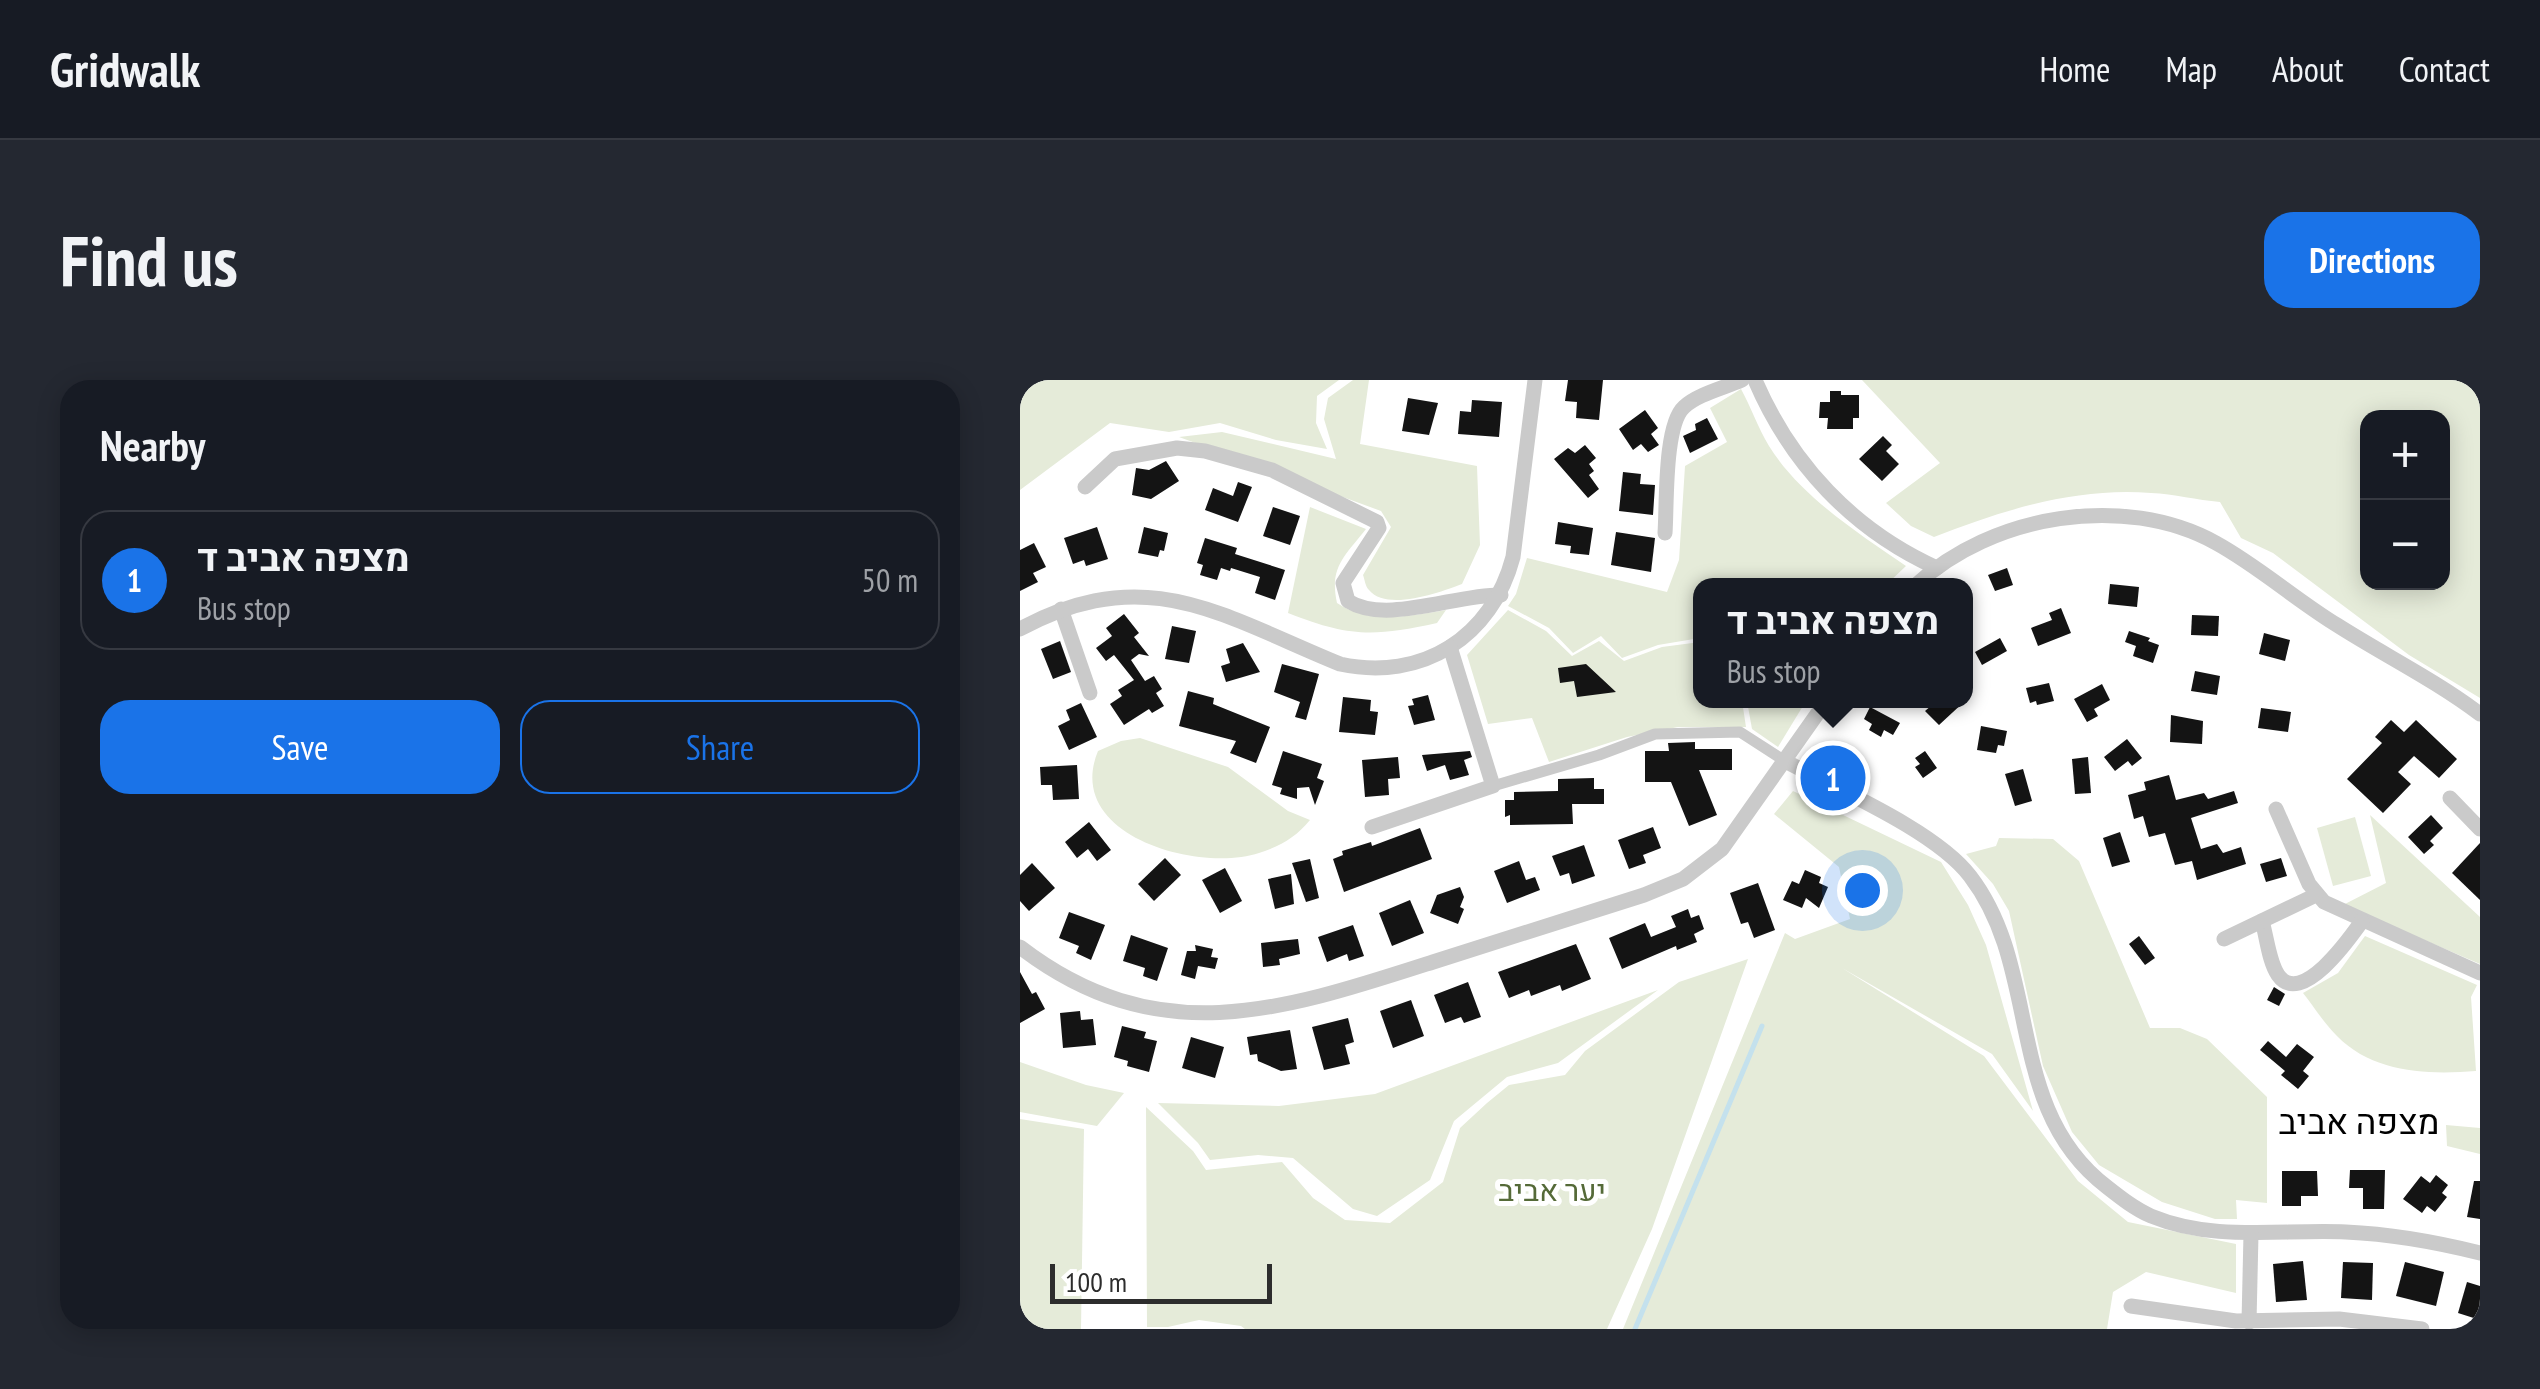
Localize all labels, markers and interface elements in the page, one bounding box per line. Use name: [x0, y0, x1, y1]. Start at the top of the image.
text: Gridwalk: [50, 38, 200, 100]
text: Home: [2039, 46, 2111, 92]
text: Map: [2166, 46, 2217, 92]
text: About: [2272, 46, 2344, 92]
text: Contact: [2399, 46, 2490, 92]
button: Directions: [2264, 212, 2480, 308]
text: Find us: [60, 215, 238, 305]
map controls: [2360, 410, 2450, 590]
button: +: [2360, 410, 2450, 500]
text: Nearby: [100, 418, 205, 473]
button: −: [2360, 500, 2450, 590]
text: מצפה אביב ד: [197, 532, 410, 581]
text: 1: [127, 559, 142, 601]
text: 50 m: [862, 559, 918, 601]
popup: [1693, 578, 1973, 708]
text: Bus stop: [197, 587, 291, 629]
text: מצפה אביב ד: [1727, 595, 1939, 644]
text: Bus stop: [1727, 650, 1820, 692]
button: Save: [100, 700, 500, 794]
button: Share: [520, 700, 920, 794]
pin: 1: [1800, 740, 1866, 816]
your location: [1837, 865, 1888, 916]
district label: מצפה אביב: [2278, 1098, 2440, 1144]
park label: יער אביב: [1498, 1170, 1606, 1209]
scale bar: [1050, 1259, 1272, 1304]
text: 100 m: [1065, 1263, 1127, 1300]

